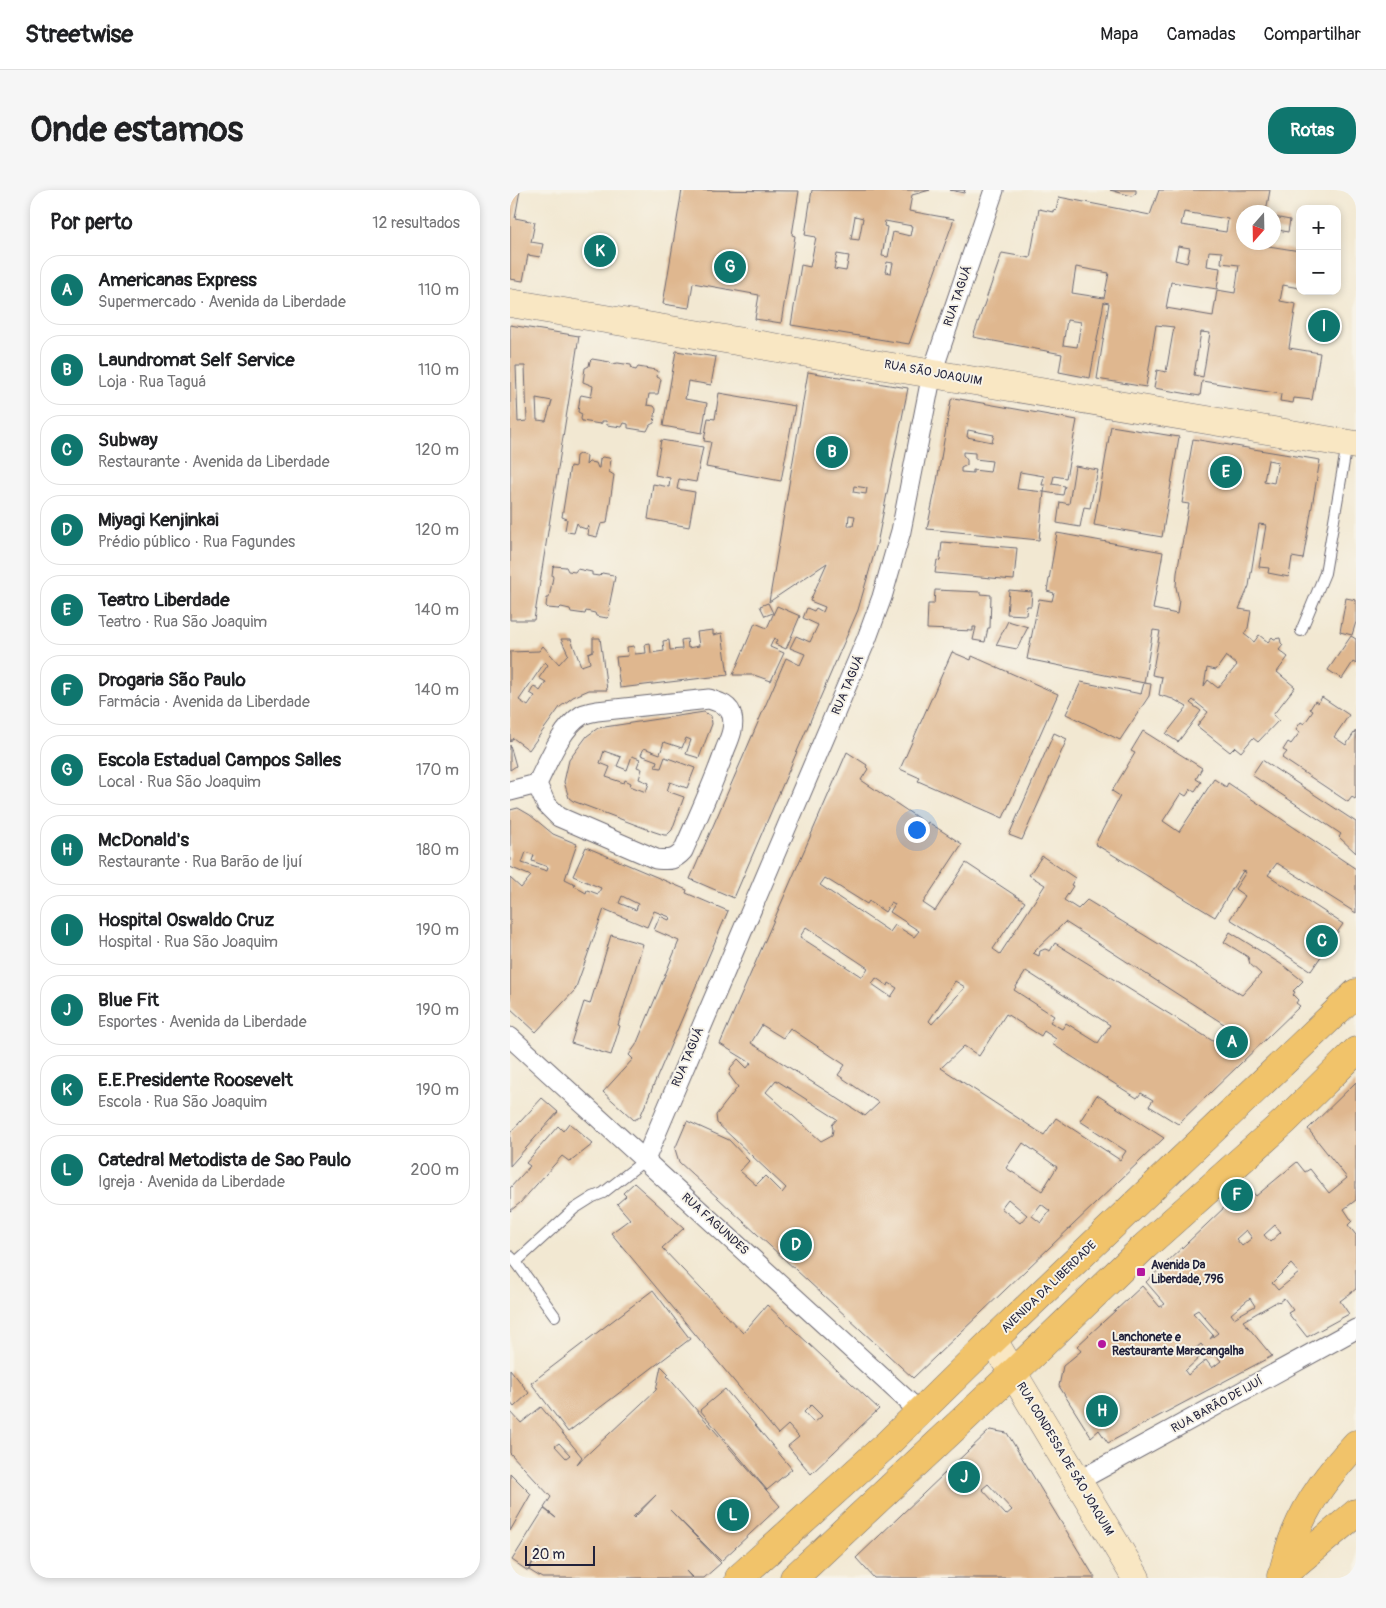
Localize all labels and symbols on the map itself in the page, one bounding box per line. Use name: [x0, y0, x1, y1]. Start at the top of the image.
north arrow: [1236, 205, 1281, 250]
pin: K: [584, 232, 616, 270]
pin: G: [714, 248, 746, 286]
street label: RUA TAGUÁ: [940, 263, 975, 328]
pin: I: [1308, 307, 1340, 345]
street label: RUA SÃO JOAQUIM: [883, 356, 984, 389]
pin: B: [816, 433, 848, 471]
pin: E: [1210, 453, 1242, 491]
street label: RUA TAGUÁ: [828, 653, 867, 717]
your location: [904, 817, 930, 843]
pin: C: [1306, 922, 1338, 960]
pin: A: [1216, 1023, 1248, 1061]
street label: RUA TAGUÁ: [668, 1025, 707, 1089]
pin: F: [1221, 1176, 1253, 1214]
street label: RUA FAGUNDES: [678, 1190, 752, 1258]
pin: D: [780, 1226, 812, 1264]
street label: AVENIDA DA LIBERDADE: [998, 1238, 1100, 1336]
place label: Avenida Da Liberdade, 796: [1151, 1258, 1224, 1287]
marker: Avenida Da Liberdade, 796: [1135, 1266, 1147, 1278]
place label: Lanchonete e Restaurante Maracangalha: [1112, 1330, 1244, 1359]
marker: Lanchonete e Restaurante Maracangalha: [1096, 1338, 1108, 1350]
street label: RUA BARÃO DE IJUÍ: [1168, 1373, 1266, 1436]
street label: RUA CONDESSA DE SÃO JOAQUIM: [1013, 1379, 1118, 1539]
pin: H: [1086, 1392, 1118, 1430]
pin: J: [948, 1458, 980, 1496]
pin: L: [717, 1496, 749, 1534]
scale bar: [525, 1543, 595, 1566]

